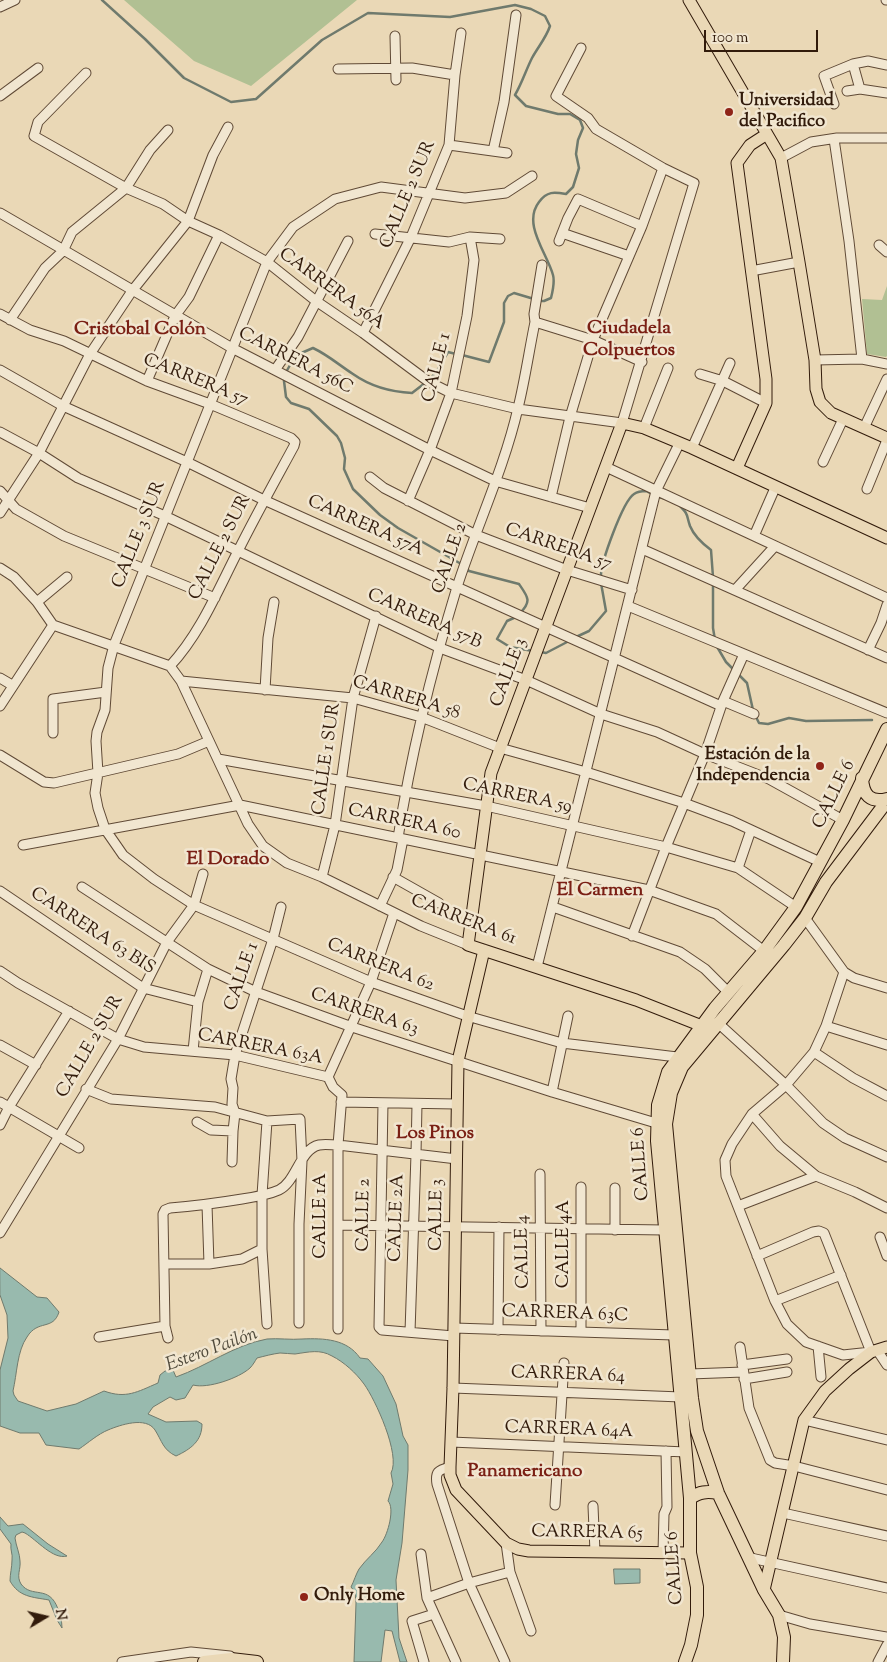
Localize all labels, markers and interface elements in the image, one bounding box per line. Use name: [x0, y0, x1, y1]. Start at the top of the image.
scale bar: [707, 20, 821, 52]
text: 100 m: [712, 28, 748, 49]
place label: Universidad del Pacifico: [739, 91, 834, 134]
marker: Universidad del Pacifico: [723, 106, 735, 118]
street label: CALLE 2 SUR: [377, 138, 441, 252]
street label: CARRERA 56A: [274, 244, 388, 336]
district label: Ciudadela Colpuertos: [583, 319, 675, 363]
district label: Cristobal Colón: [74, 320, 206, 342]
street label: CARRERA 56C: [234, 324, 356, 400]
street label: CALLE 1: [419, 331, 457, 405]
street label: CARRERA 57: [139, 350, 251, 412]
street label: CALLE 3 SUR: [109, 478, 171, 592]
street label: CALLE 2 SUR: [185, 492, 257, 604]
street label: CARRERA 57A: [304, 492, 426, 562]
street label: CARRERA 57: [502, 520, 614, 576]
street label: CALLE 2: [429, 521, 473, 597]
street label: CARRERA 57B: [363, 585, 485, 655]
street label: CALLE 3: [487, 636, 533, 710]
street label: CARRERA 58: [349, 672, 463, 726]
street label: CALLE 1 SUR: [309, 702, 347, 816]
place label: Estación de la Independencia: [696, 745, 810, 788]
street label: CALLE 6: [809, 757, 861, 833]
marker: Estación de la Independencia: [814, 760, 826, 772]
street label: CARRERA 59: [460, 775, 574, 819]
street label: CARRERA 60: [346, 800, 462, 846]
district label: El Dorado: [187, 850, 269, 872]
district label: El Carmen: [556, 881, 644, 903]
street label: CARRERA 63 BIS: [26, 884, 158, 980]
street label: CARRERA 61: [407, 891, 519, 951]
street label: CARRERA 62: [323, 935, 437, 997]
street label: CALLE 1: [221, 940, 265, 1014]
street label: CARRERA 63: [307, 984, 421, 1042]
street label: CALLE 2 SUR: [53, 992, 129, 1102]
street label: CARRERA 63A: [195, 1025, 325, 1071]
district label: Los Pinos: [396, 1124, 474, 1146]
street label: CALLE 6: [629, 1126, 655, 1202]
street label: CALLE 1A: [311, 1173, 333, 1259]
street label: CALLE 2A: [386, 1174, 410, 1262]
street label: CALLE 2: [354, 1178, 376, 1252]
street label: CALLE 3: [427, 1179, 449, 1251]
street label: CALLE 4A: [554, 1200, 576, 1288]
street label: CALLE 4: [513, 1215, 535, 1289]
street label: CARRERA 63C: [501, 1302, 629, 1328]
water label: Estero Pailón: [163, 1324, 261, 1378]
street label: CARRERA 64: [511, 1363, 625, 1389]
street label: CARRERA 64A: [504, 1418, 634, 1444]
district label: Panamericano: [468, 1462, 582, 1484]
street label: CARRERA 65: [531, 1522, 643, 1546]
street label: CALLE 6: [663, 1530, 689, 1606]
place label: Only Home: [314, 1586, 405, 1608]
marker: Only Home: [298, 1591, 310, 1603]
north arrow: [20, 1592, 70, 1642]
text: N: [49, 1608, 71, 1622]

